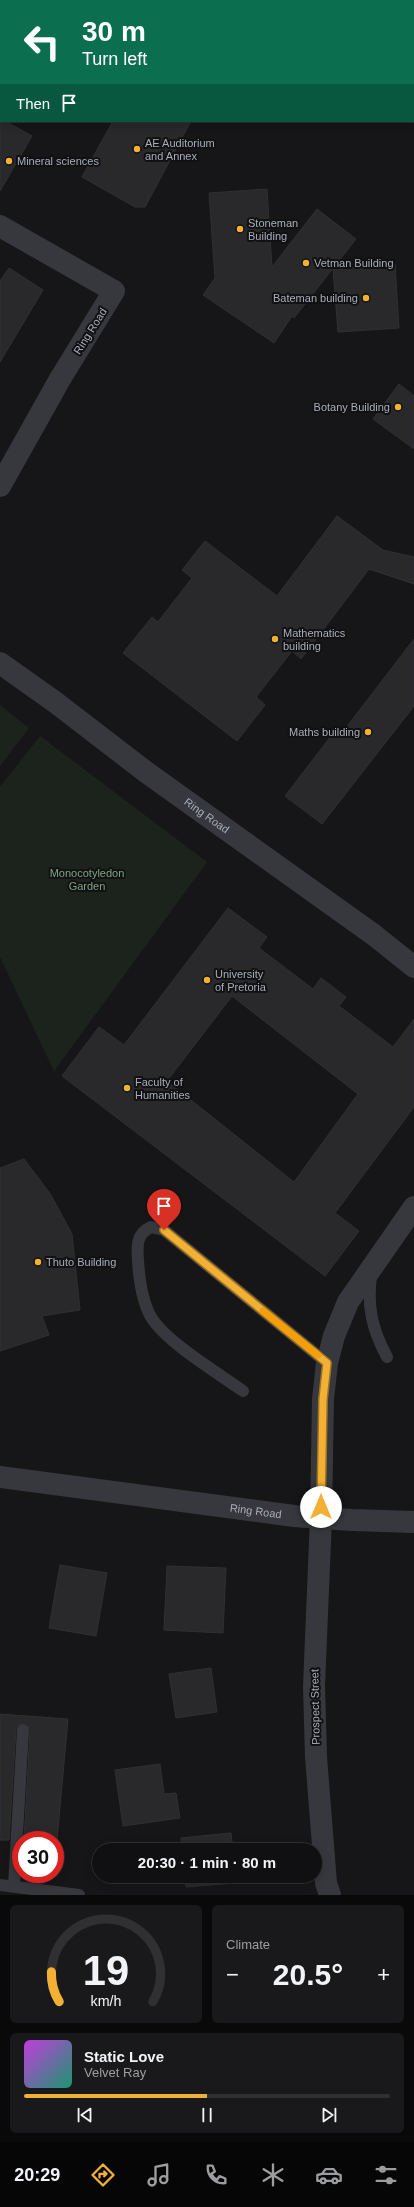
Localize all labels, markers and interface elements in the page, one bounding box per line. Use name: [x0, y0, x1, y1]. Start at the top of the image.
icon: left: [16, 16, 68, 68]
text: 30 m: [82, 16, 146, 47]
text: Turn left: [82, 49, 147, 69]
icon: arrive: [58, 92, 80, 114]
text: Then: [16, 95, 50, 112]
place label: AE Auditorium and Annex: [145, 137, 215, 162]
marker: AE Auditorium and Annex: [132, 144, 142, 154]
place label: Mineral sciences: [17, 155, 99, 167]
marker: Mineral sciences: [4, 156, 14, 166]
place label: Stoneman Building: [248, 217, 298, 242]
marker: Stoneman Building: [235, 224, 245, 234]
place label: Vetman Building: [314, 257, 394, 269]
marker: Vetman Building: [301, 258, 311, 268]
place label: Bateman building: [273, 292, 358, 304]
marker: Bateman building: [361, 293, 371, 303]
street label: Ring Road: [71, 306, 109, 356]
place label: Botany Building: [314, 401, 390, 413]
marker: Botany Building: [393, 402, 403, 412]
place label: Mathematics building: [283, 627, 346, 652]
marker: Mathematics building: [270, 634, 280, 644]
place label: Maths building: [289, 726, 360, 738]
marker: Maths building: [363, 727, 373, 737]
street label: Ring Road: [182, 795, 231, 835]
park label: Monocotyledon Garden: [50, 867, 124, 892]
place label: University of Pretoria: [215, 968, 267, 993]
marker: University of Pretoria: [202, 975, 212, 985]
place label: Faculty of Humanities: [135, 1076, 191, 1101]
marker: Faculty of Humanities: [122, 1083, 132, 1093]
pin: [147, 1189, 181, 1230]
icon: arrive: [153, 1195, 175, 1217]
place label: Thuto Building: [46, 1256, 116, 1268]
marker: Thuto Building: [33, 1257, 43, 1267]
position arrow: [300, 1486, 342, 1528]
street label: Ring Road: [229, 1502, 282, 1520]
street label: Prospect Street: [308, 1669, 322, 1745]
speed limit sign: 30: [12, 1831, 64, 1883]
text: 20:30 · 1 min · 80 m: [138, 1854, 276, 1871]
text: Climate: [226, 1937, 270, 1952]
text: 19: [83, 1947, 129, 1994]
text: 20.5°: [273, 1958, 343, 1991]
text: −: [226, 1962, 239, 1987]
text: +: [377, 1962, 390, 1987]
text: km/h: [91, 1993, 122, 2009]
text: Static Love: [84, 2048, 164, 2065]
text: Velvet Ray: [84, 2065, 146, 2080]
icon: previous: [74, 2104, 96, 2126]
icon: pause: [196, 2104, 218, 2126]
icon: next: [318, 2104, 340, 2126]
icon: directions: [89, 2161, 117, 2189]
icon: music: [145, 2161, 173, 2189]
icon: phone: [202, 2161, 230, 2189]
icon: climate: [259, 2161, 287, 2189]
icon: car: [315, 2161, 343, 2189]
icon: filters: [372, 2161, 400, 2189]
text: 20:29: [14, 2165, 60, 2185]

